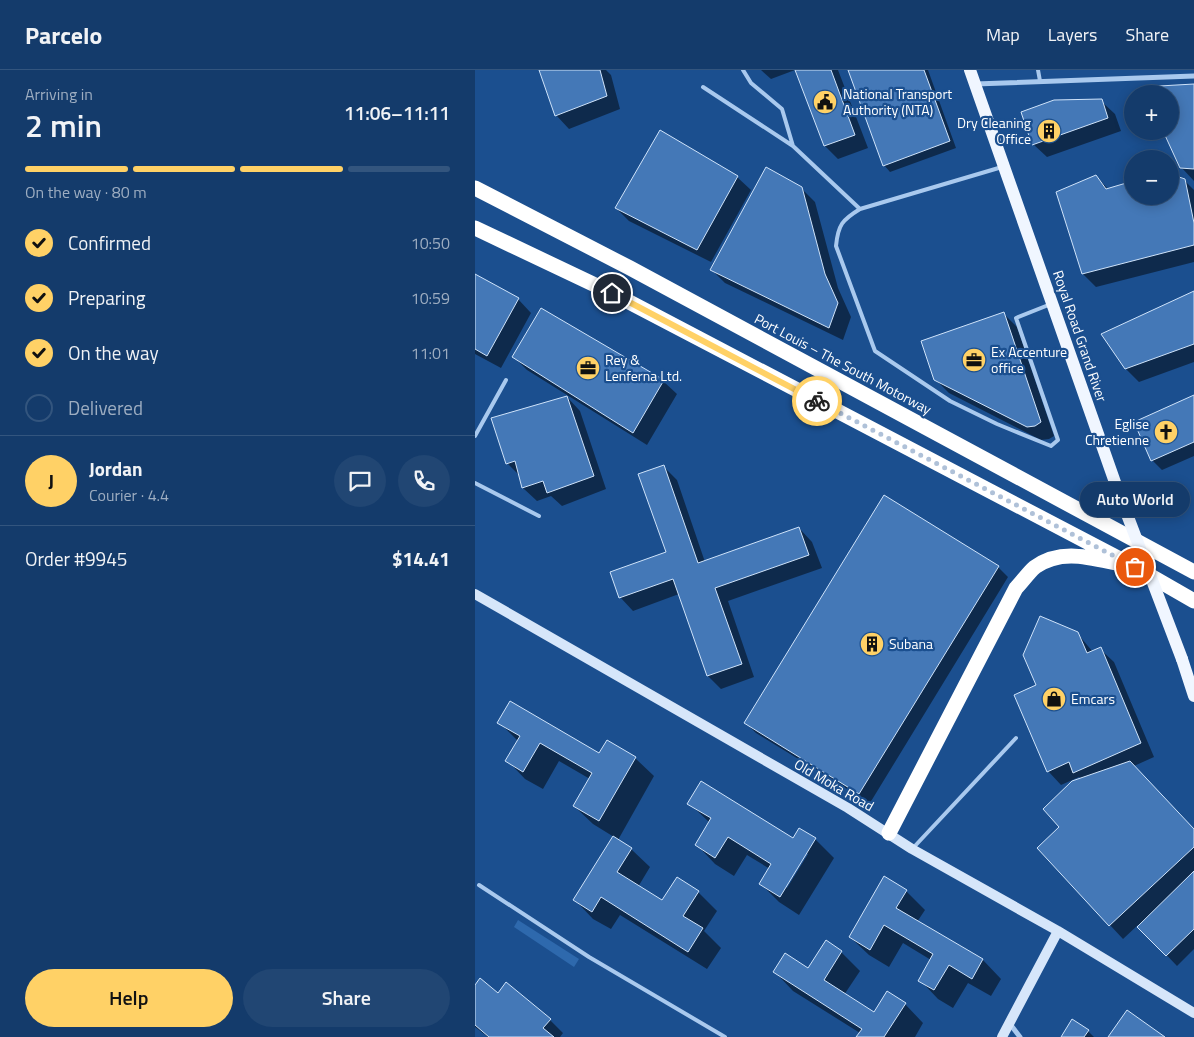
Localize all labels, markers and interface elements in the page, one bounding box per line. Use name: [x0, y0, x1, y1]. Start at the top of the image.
text: Parcelo: [25, 17, 102, 53]
text: Map: [986, 21, 1020, 48]
text: Layers: [1048, 21, 1097, 48]
text: Share: [1125, 21, 1169, 48]
text: Arriving in: [25, 82, 93, 106]
place label: National Transport Authority (NTA): [843, 83, 952, 120]
map controls: [1124, 85, 1179, 205]
button: +: [1124, 85, 1179, 140]
public building icon: National Transport Authority (NTA): [812, 89, 838, 115]
text: 11:06–11:11: [344, 98, 450, 127]
text: 2 min: [25, 101, 102, 149]
place label: Dry Cleaning Office: [957, 112, 1031, 149]
building icon: Dry Cleaning Office: [1036, 118, 1062, 144]
button: −: [1124, 150, 1179, 205]
text: On the way · 80 m: [25, 180, 147, 204]
text: Confirmed: [68, 228, 151, 257]
icon: check: [25, 229, 53, 257]
text: 10:50: [411, 231, 450, 255]
street label: Royal Road Grand River: [1048, 267, 1113, 405]
pin: [591, 272, 633, 314]
icon: home: [598, 279, 626, 307]
text: Preparing: [68, 283, 145, 312]
icon: check: [25, 284, 53, 312]
text: 10:59: [411, 286, 450, 310]
street label: Port Louis – The South Motorway: [751, 308, 936, 419]
text: On the way: [68, 338, 159, 367]
icon: check: [25, 339, 53, 367]
text: 11:01: [411, 341, 450, 365]
place label: Ex Accenture office: [991, 341, 1067, 378]
office icon: Ex Accenture office: [961, 347, 987, 373]
place label: Rey & Lenferna Ltd.: [605, 349, 682, 386]
office icon: Rey & Lenferna Ltd.: [575, 355, 601, 381]
courier: [792, 376, 842, 426]
icon: bike: [803, 387, 831, 415]
text: Delivered: [68, 393, 143, 422]
place label: Eglise Chretienne: [1085, 413, 1149, 450]
church icon: Eglise Chretienne: [1153, 419, 1179, 445]
text: Jordan: [89, 454, 142, 483]
button: chat: [334, 455, 386, 507]
button: phone: [398, 455, 450, 507]
text: J: [48, 466, 54, 495]
callout: Auto World: [1080, 482, 1190, 517]
text: Courier · 4.4: [89, 483, 169, 507]
text: Auto World: [1096, 487, 1174, 511]
text: Order #9945: [25, 544, 127, 573]
text: $14.41: [392, 544, 450, 573]
pin: [1114, 546, 1156, 588]
icon: bag: [1121, 553, 1149, 581]
building icon: Subana: [859, 631, 885, 657]
place label: Subana: [889, 633, 933, 654]
shop icon: Emcars: [1041, 686, 1067, 712]
place label: Emcars: [1071, 688, 1115, 709]
street label: Old Moka Road: [790, 753, 878, 816]
button: Help: [25, 969, 233, 1027]
button: Share: [243, 969, 450, 1027]

